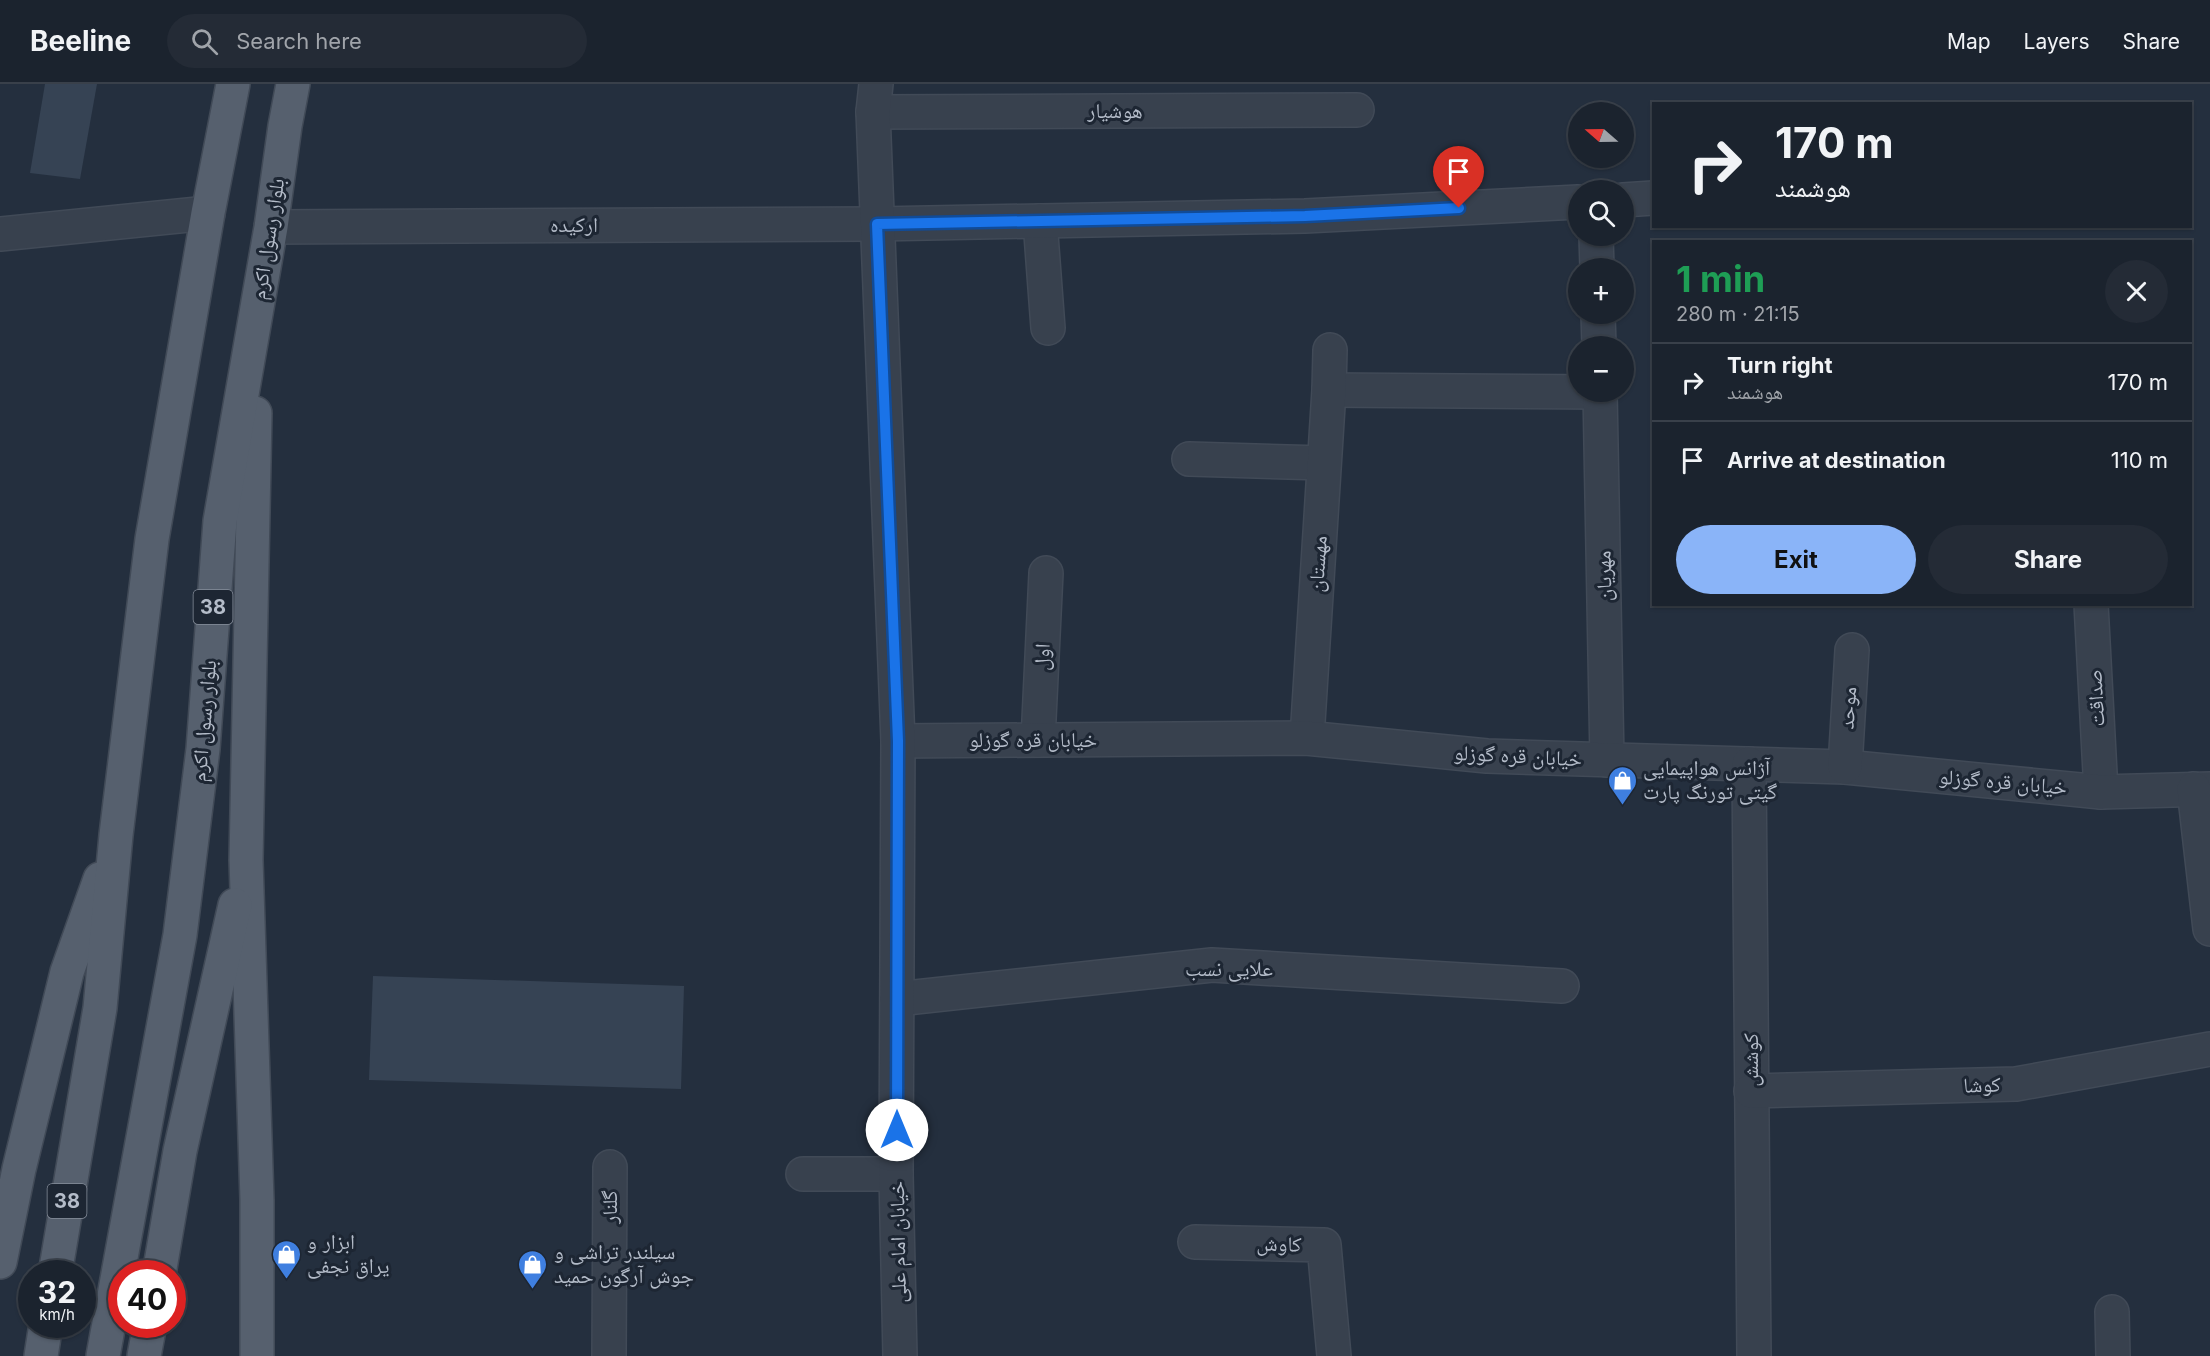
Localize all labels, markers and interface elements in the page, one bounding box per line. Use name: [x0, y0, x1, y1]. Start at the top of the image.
search box: [167, 14, 587, 68]
text: Beeline: [30, 24, 131, 58]
icon: search: [188, 25, 221, 58]
text: Search here: [236, 28, 362, 54]
text: Map: [1947, 29, 1991, 54]
text: Layers: [2024, 29, 2090, 54]
text: Share: [2123, 29, 2180, 54]
street label: هوشیار: [1086, 98, 1143, 123]
north arrow: [1568, 102, 1634, 168]
map controls: [1568, 102, 1634, 402]
text: 170 m: [1775, 117, 1893, 168]
icon: right: [1676, 126, 1754, 204]
pin: [1433, 146, 1484, 208]
icon: arrive: [1442, 155, 1475, 188]
text: هوشمند: [1775, 171, 1851, 204]
street label: بلوار رسول اکرم: [246, 177, 291, 302]
button: search: [1568, 180, 1634, 246]
street label: ارکیده: [550, 212, 598, 237]
text: 1 min: [1676, 257, 1765, 301]
button: +: [1568, 258, 1634, 324]
button: close: [2105, 260, 2168, 323]
text: 280 m · 21:15: [1676, 302, 1800, 326]
button: −: [1568, 336, 1634, 402]
text: Turn right: [1727, 352, 1833, 378]
icon: right: [1676, 366, 1709, 399]
text: 170 m: [2108, 369, 2168, 395]
text: هوشمند: [1727, 380, 1783, 404]
icon: arrive: [1676, 444, 1709, 477]
text: Arrive at destination: [1727, 447, 1946, 473]
text: 110 m: [2111, 447, 2168, 473]
button: Exit: [1676, 525, 1916, 594]
button: Share: [1928, 525, 2168, 594]
street label: مهستان: [1303, 535, 1332, 593]
street label: مهریان: [1591, 550, 1616, 602]
road number: 38: [194, 590, 232, 624]
street label: اول: [1028, 643, 1055, 671]
street label: بلوار رسول اکرم: [186, 659, 223, 783]
street label: صداقت: [2082, 669, 2109, 727]
street label: موحد: [1834, 686, 1861, 730]
street label: خیابان قره گوزلو: [969, 727, 1097, 752]
street label: خیابان قره گوزلو: [1453, 740, 1583, 771]
place label: آژانس هواپیمایی گیتی تورنگ پارت: [1643, 755, 1777, 805]
street label: خیابان قره گوزلو: [1938, 763, 2068, 800]
shop icon: آژانس هواپیمایی گیتی تورنگ پارت: [1606, 764, 1638, 806]
street label: علایی نسب: [1185, 956, 1273, 982]
street label: کوشش: [1738, 1033, 1764, 1087]
street label: کوشا: [1963, 1071, 2002, 1098]
position arrow: [865, 1098, 929, 1162]
street label: خیابان امام علی: [884, 1181, 913, 1303]
road number: 38: [48, 1184, 86, 1218]
street label: گلنار: [597, 1190, 622, 1225]
place label: ابزار و یراق نجفی: [307, 1229, 390, 1279]
street label: کاوش: [1256, 1230, 1302, 1258]
shop icon: ابزار و یراق نجفی: [270, 1238, 302, 1280]
place label: سیلندر تراشی و جوش آرگون حمید: [554, 1239, 694, 1289]
shop icon: سیلندر تراشی و جوش آرگون حمید: [517, 1248, 549, 1290]
speed limit sign: 40: [108, 1260, 186, 1338]
text: 32: [38, 1274, 76, 1310]
text: km/h: [39, 1305, 75, 1324]

